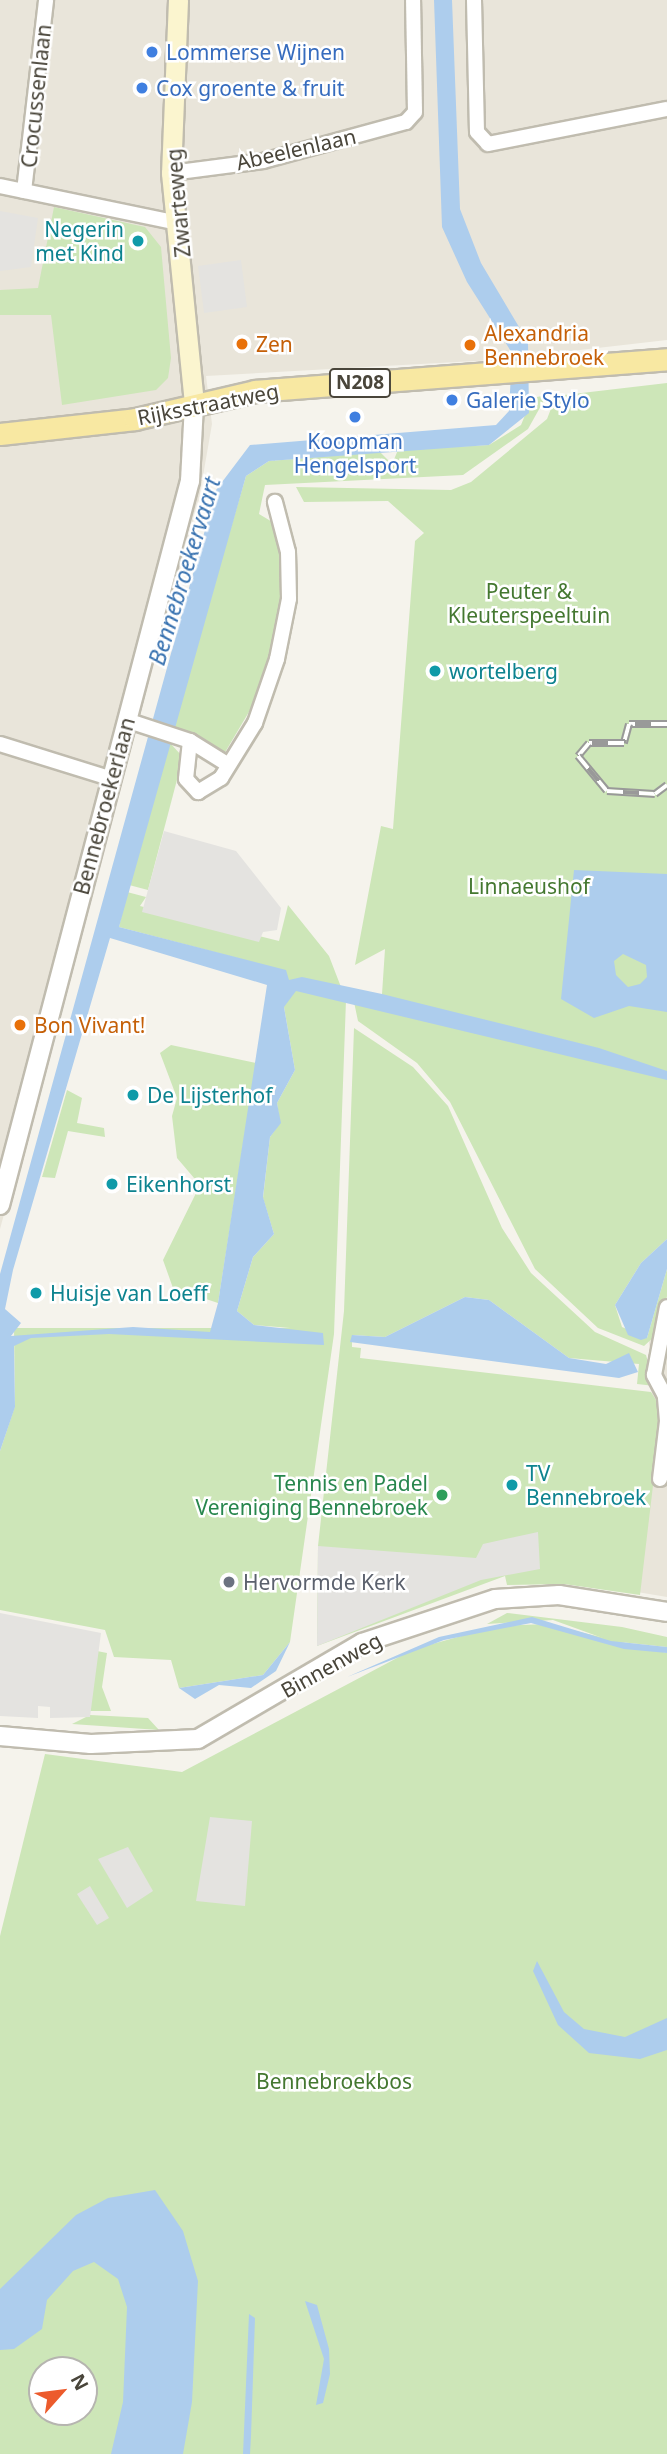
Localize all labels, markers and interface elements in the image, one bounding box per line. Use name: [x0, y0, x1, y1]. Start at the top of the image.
street label: Crocussenlaan: [16, 23, 56, 169]
place label: Lommerse Wijnen: [166, 39, 345, 65]
marker: Lommerse Wijnen: [144, 44, 160, 60]
place label: Cox groente & fruit: [156, 75, 344, 101]
marker: Cox groente & fruit: [134, 80, 150, 96]
street label: Abeelenlaan: [234, 123, 358, 175]
street label: Zwarteweg: [161, 147, 195, 259]
place label: Negerin met Kind: [35, 216, 124, 266]
marker: Negerin met Kind: [130, 233, 146, 249]
place label: Alexandria Bennebroek: [484, 320, 604, 370]
place label: Zen: [256, 331, 293, 357]
marker: Zen: [234, 336, 250, 352]
marker: Alexandria Bennebroek: [462, 337, 478, 353]
road number: N208: [328, 368, 392, 398]
street label: Rijksstraatweg: [135, 378, 281, 430]
place label: Galerie Stylo: [466, 387, 590, 413]
marker: Galerie Stylo: [444, 392, 460, 408]
marker: Koopman Hengelsport: [347, 409, 363, 425]
place label: Koopman Hengelsport: [294, 428, 416, 478]
water label: Bennebroekervaart: [142, 474, 226, 668]
park label: Peuter & Kleuterspeeltuin: [448, 578, 610, 628]
place label: wortelberg: [449, 658, 558, 684]
marker: wortelberg: [427, 663, 443, 679]
street label: Bennebroekerlaan: [68, 715, 140, 897]
park label: Linnaeushof: [468, 873, 590, 899]
place label: Bon Vivant!: [34, 1012, 145, 1038]
marker: Bon Vivant!: [12, 1017, 28, 1033]
place label: De Lijsterhof: [147, 1082, 273, 1108]
marker: De Lijsterhof: [125, 1087, 141, 1103]
place label: Eikenhorst: [126, 1171, 231, 1197]
marker: Eikenhorst: [104, 1176, 120, 1192]
place label: Huisje van Loeff: [50, 1280, 208, 1306]
marker: Huisje van Loeff: [28, 1285, 44, 1301]
place label: TV Bennebroek: [526, 1460, 646, 1510]
place label: Tennis en Padel Vereniging Bennebroek: [196, 1470, 428, 1520]
marker: TV Bennebroek: [504, 1477, 520, 1493]
marker: Tennis en Padel Vereniging Bennebroek: [434, 1487, 450, 1503]
place label: Hervormde Kerk: [243, 1569, 406, 1595]
marker: Hervormde Kerk: [221, 1574, 237, 1590]
street label: Binnenweg: [276, 1627, 386, 1703]
park label: Bennebroekbos: [256, 2068, 412, 2094]
north arrow: [28, 2356, 98, 2426]
text: N: [65, 2369, 95, 2395]

